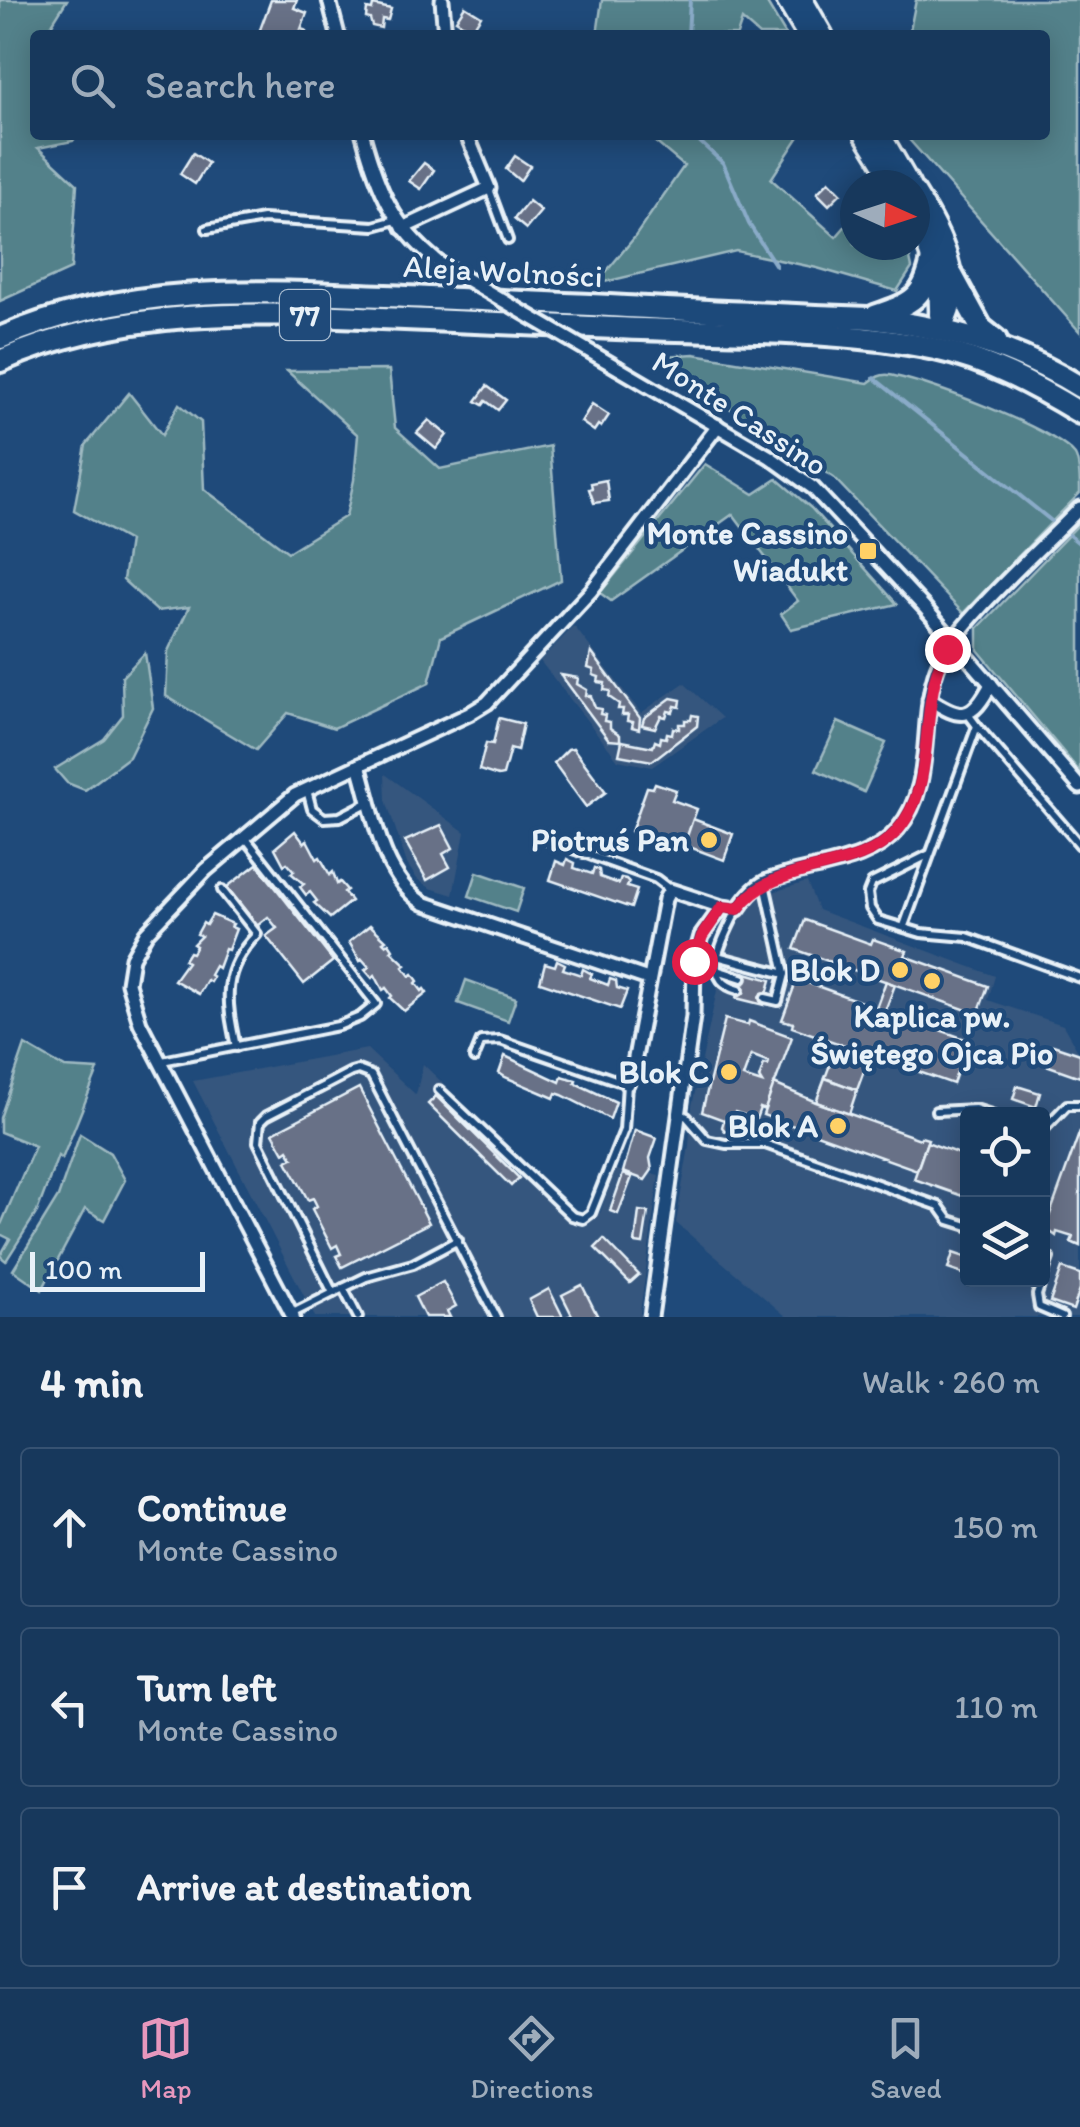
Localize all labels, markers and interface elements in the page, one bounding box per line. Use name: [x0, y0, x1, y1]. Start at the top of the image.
search box: [30, 30, 1050, 140]
icon: search: [65, 58, 120, 113]
text: Search here: [145, 62, 336, 108]
north arrow: [840, 170, 930, 260]
street label: Aleja Wolności: [402, 247, 604, 295]
road number: 77: [280, 290, 330, 340]
street label: Monte Cassino: [645, 342, 835, 484]
place label: Monte Cassino Wiadukt: [647, 514, 848, 589]
marker: Monte Cassino Wiadukt: [857, 540, 879, 562]
route end: [925, 627, 971, 673]
place label: Piotruś Pan: [531, 821, 690, 859]
marker: Piotruś Pan: [698, 829, 720, 851]
route start: [672, 939, 718, 985]
place label: Blok D: [790, 951, 880, 989]
marker: Blok D: [889, 959, 911, 981]
marker: Kaplica pw. Świętego Ojca Pio: [921, 970, 943, 992]
place label: Kaplica pw. Świętego Ojca Pio: [811, 997, 1053, 1072]
place label: Blok C: [619, 1053, 709, 1091]
marker: Blok C: [718, 1061, 740, 1083]
place label: Blok A: [728, 1107, 819, 1145]
map controls: [960, 1107, 1050, 1287]
button: locate: [960, 1107, 1050, 1197]
marker: Blok A: [827, 1115, 849, 1137]
button: layers: [960, 1197, 1050, 1287]
scale bar: [30, 1247, 205, 1292]
text: 100 m: [45, 1252, 122, 1286]
text: 4 min: [40, 1357, 143, 1408]
text: Walk · 260 m: [862, 1363, 1040, 1401]
text: Continue: [137, 1485, 287, 1531]
icon: ahead: [42, 1500, 97, 1555]
text: 150 m: [953, 1508, 1038, 1546]
text: Monte Cassino: [137, 1531, 338, 1569]
text: Turn left: [137, 1665, 277, 1711]
icon: left: [42, 1680, 97, 1735]
text: 110 m: [954, 1688, 1038, 1726]
text: Monte Cassino: [137, 1711, 338, 1749]
icon: arrive: [42, 1860, 97, 1915]
text: Arrive at destination: [137, 1864, 472, 1910]
tab: Map: [138, 2011, 193, 2105]
tab: Directions: [470, 2011, 593, 2105]
tab: Saved: [870, 2011, 942, 2105]

